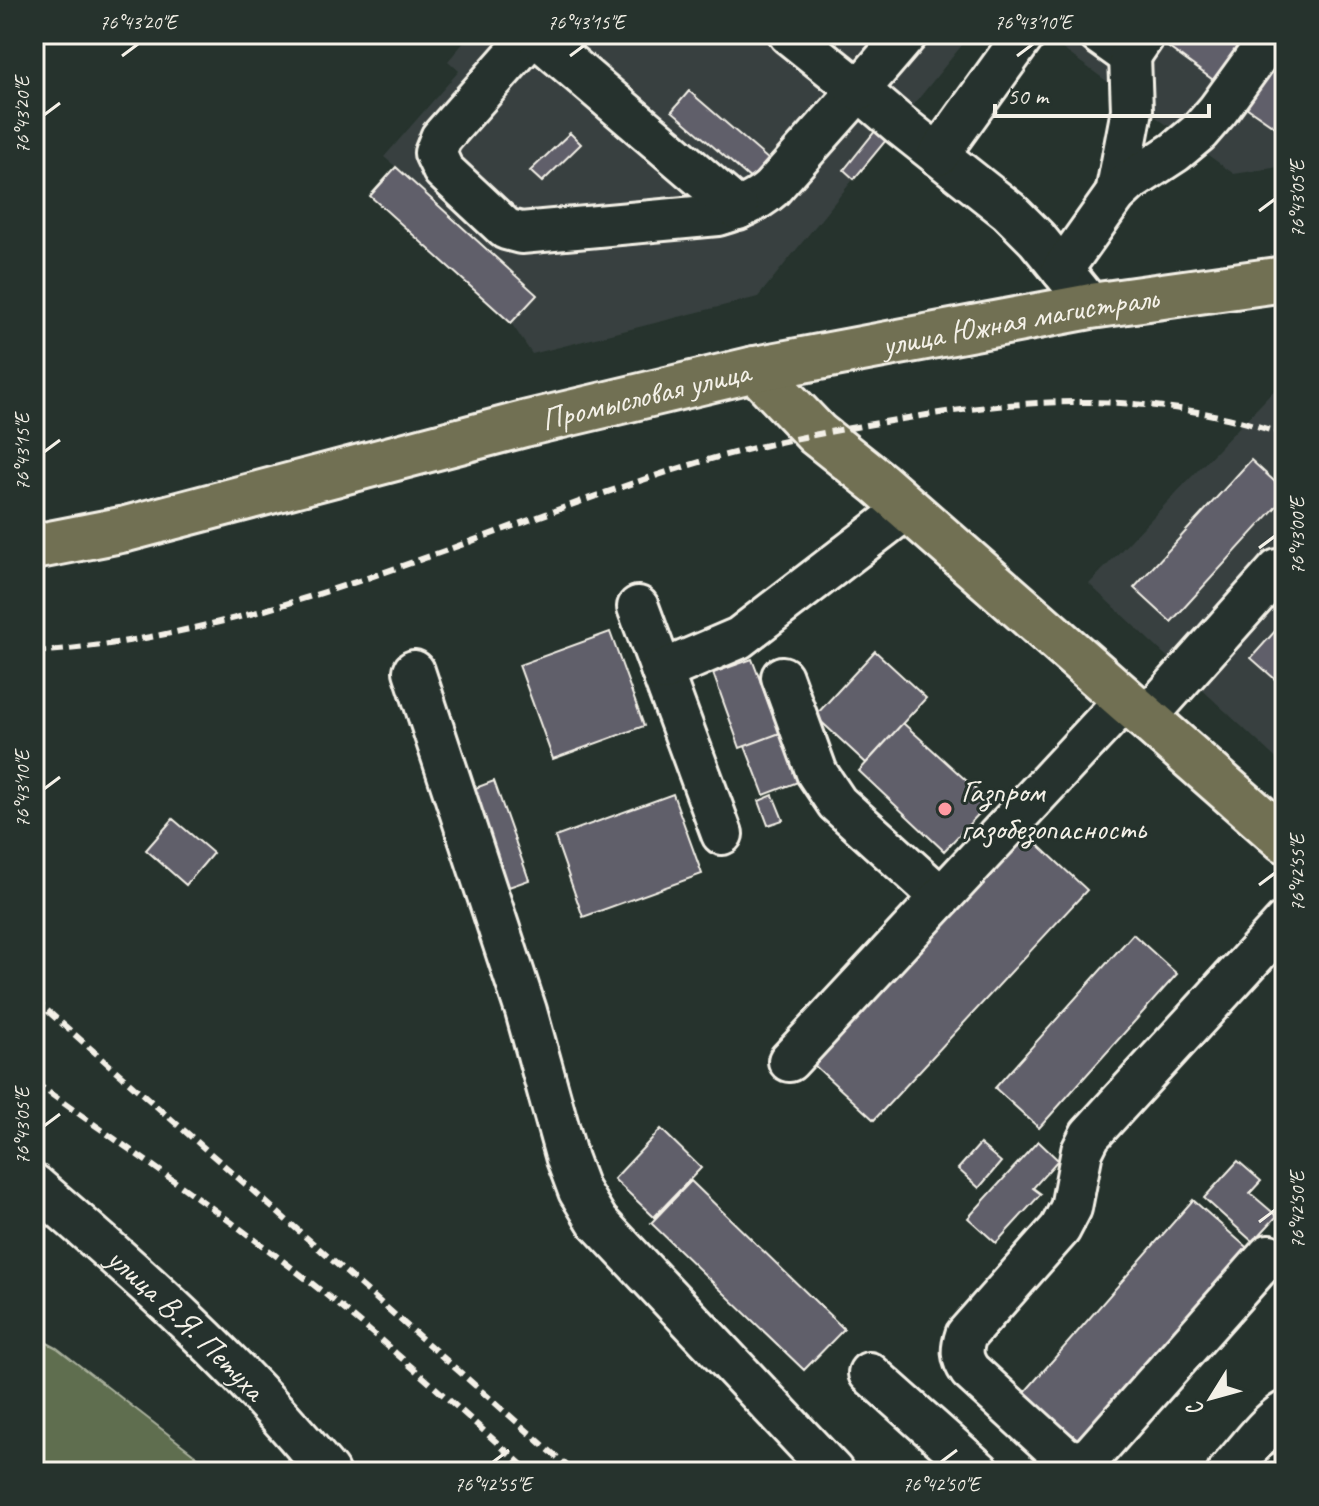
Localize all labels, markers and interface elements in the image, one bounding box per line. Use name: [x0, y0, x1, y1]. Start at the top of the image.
text: 76°43'20"E: [99, 10, 179, 35]
text: 76°43'15"E: [547, 10, 627, 35]
text: 76°43'10"E: [994, 10, 1074, 35]
scale bar: [995, 68, 1209, 118]
text: 76°43'20"E: [10, 74, 35, 154]
text: 50 m: [1007, 81, 1050, 111]
text: 76°43'05"E: [1285, 158, 1310, 238]
street label: улица Южная магистраль: [877, 277, 1163, 366]
street label: Промысловая улица: [537, 350, 756, 440]
text: 76°43'15"E: [10, 411, 35, 491]
text: 76°43'00"E: [1285, 495, 1310, 575]
text: 76°43'10"E: [10, 748, 35, 828]
place label: Газпром газобезопасность: [961, 771, 1148, 849]
marker: Газпром газобезопасность: [936, 800, 954, 818]
text: 76°42'55"E: [1285, 832, 1310, 912]
text: 76°43'05"E: [10, 1085, 35, 1165]
text: 76°42'50"E: [1285, 1169, 1310, 1249]
street label: улица В.Я. Петуха: [97, 1237, 276, 1411]
north arrow: [1171, 1358, 1251, 1438]
text: С: [1179, 1394, 1210, 1422]
text: 76°42'55"E: [454, 1472, 534, 1497]
text: 76°42'50"E: [902, 1472, 982, 1497]

